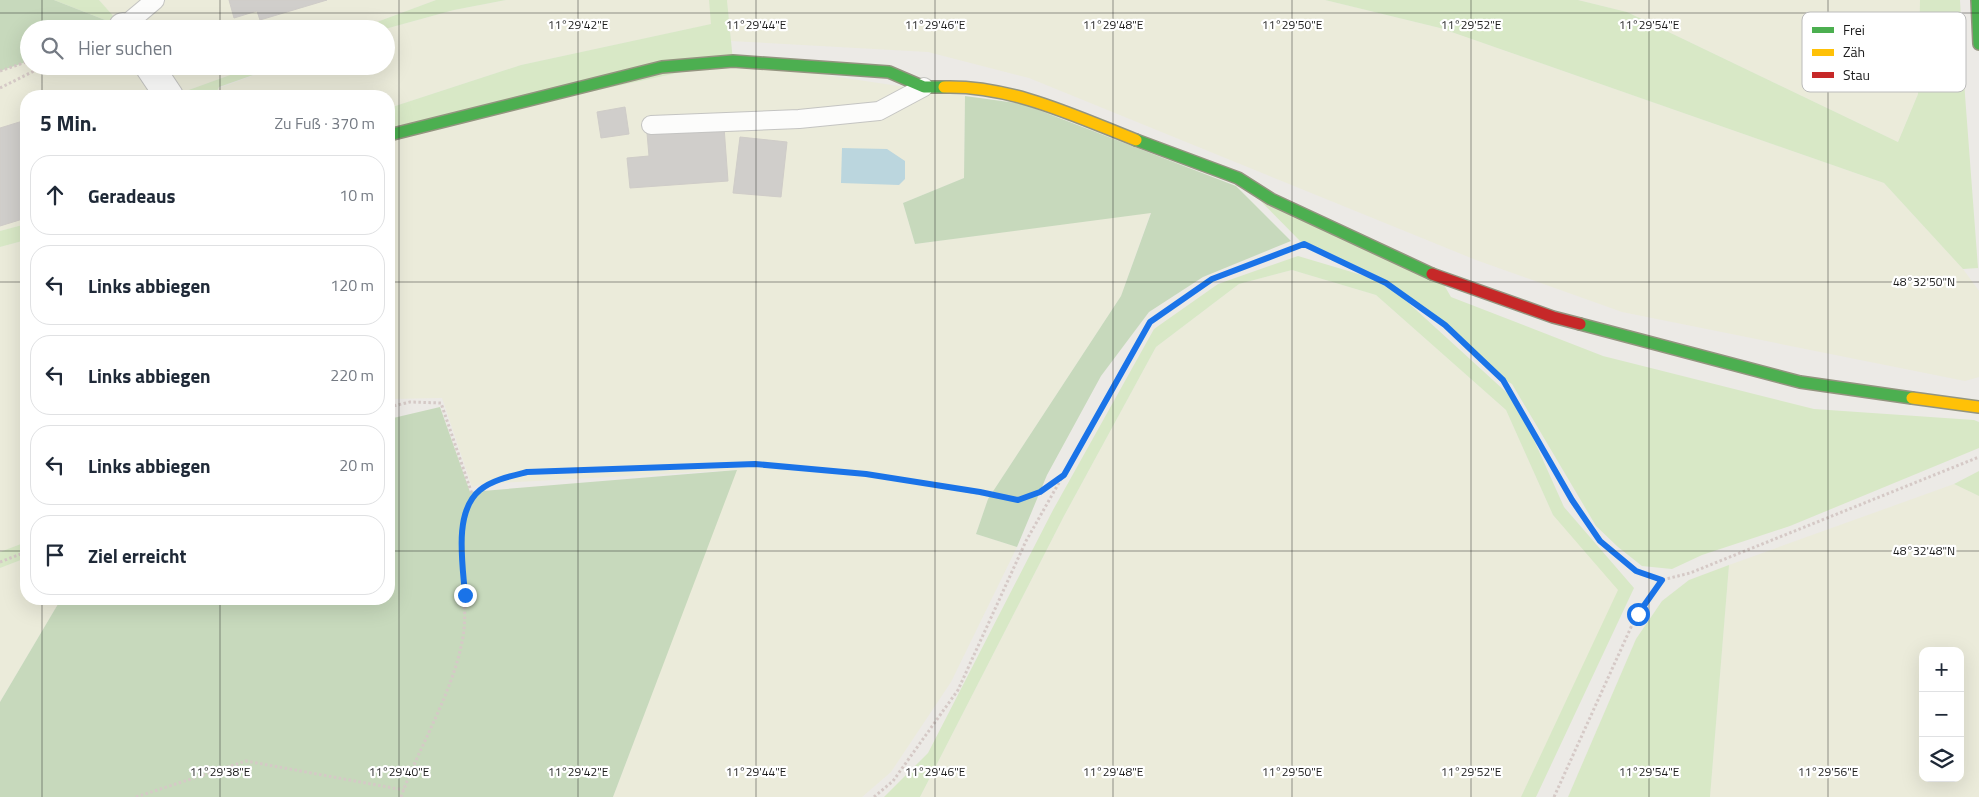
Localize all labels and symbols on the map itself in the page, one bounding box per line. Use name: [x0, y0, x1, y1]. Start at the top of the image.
legend: [1802, 12, 1966, 92]
text: 11°29'42"E: [548, 15, 609, 34]
text: 11°29'44"E: [726, 15, 787, 34]
text: 11°29'46"E: [905, 15, 966, 34]
text: 11°29'48"E: [1083, 15, 1144, 34]
text: 11°29'50"E: [1262, 15, 1323, 34]
text: 11°29'52"E: [1441, 15, 1502, 34]
text: 11°29'54"E: [1619, 15, 1680, 34]
text: Frei: [1843, 19, 1865, 40]
text: Zäh: [1843, 41, 1865, 62]
text: Stau: [1843, 64, 1870, 85]
text: 48°32'50"N: [1893, 272, 1955, 291]
text: 48°32'48"N: [1893, 541, 1955, 560]
route end: [454, 584, 477, 607]
route start: [1627, 603, 1650, 626]
text: 11°29'38"E: [190, 762, 251, 781]
text: 11°29'40"E: [369, 762, 430, 781]
text: 11°29'42"E: [548, 762, 609, 781]
text: 11°29'44"E: [726, 762, 787, 781]
text: 11°29'46"E: [905, 762, 966, 781]
text: 11°29'48"E: [1083, 762, 1144, 781]
text: 11°29'50"E: [1262, 762, 1323, 781]
text: 11°29'52"E: [1441, 762, 1502, 781]
text: 11°29'54"E: [1619, 762, 1680, 781]
text: 11°29'56"E: [1798, 762, 1859, 781]

